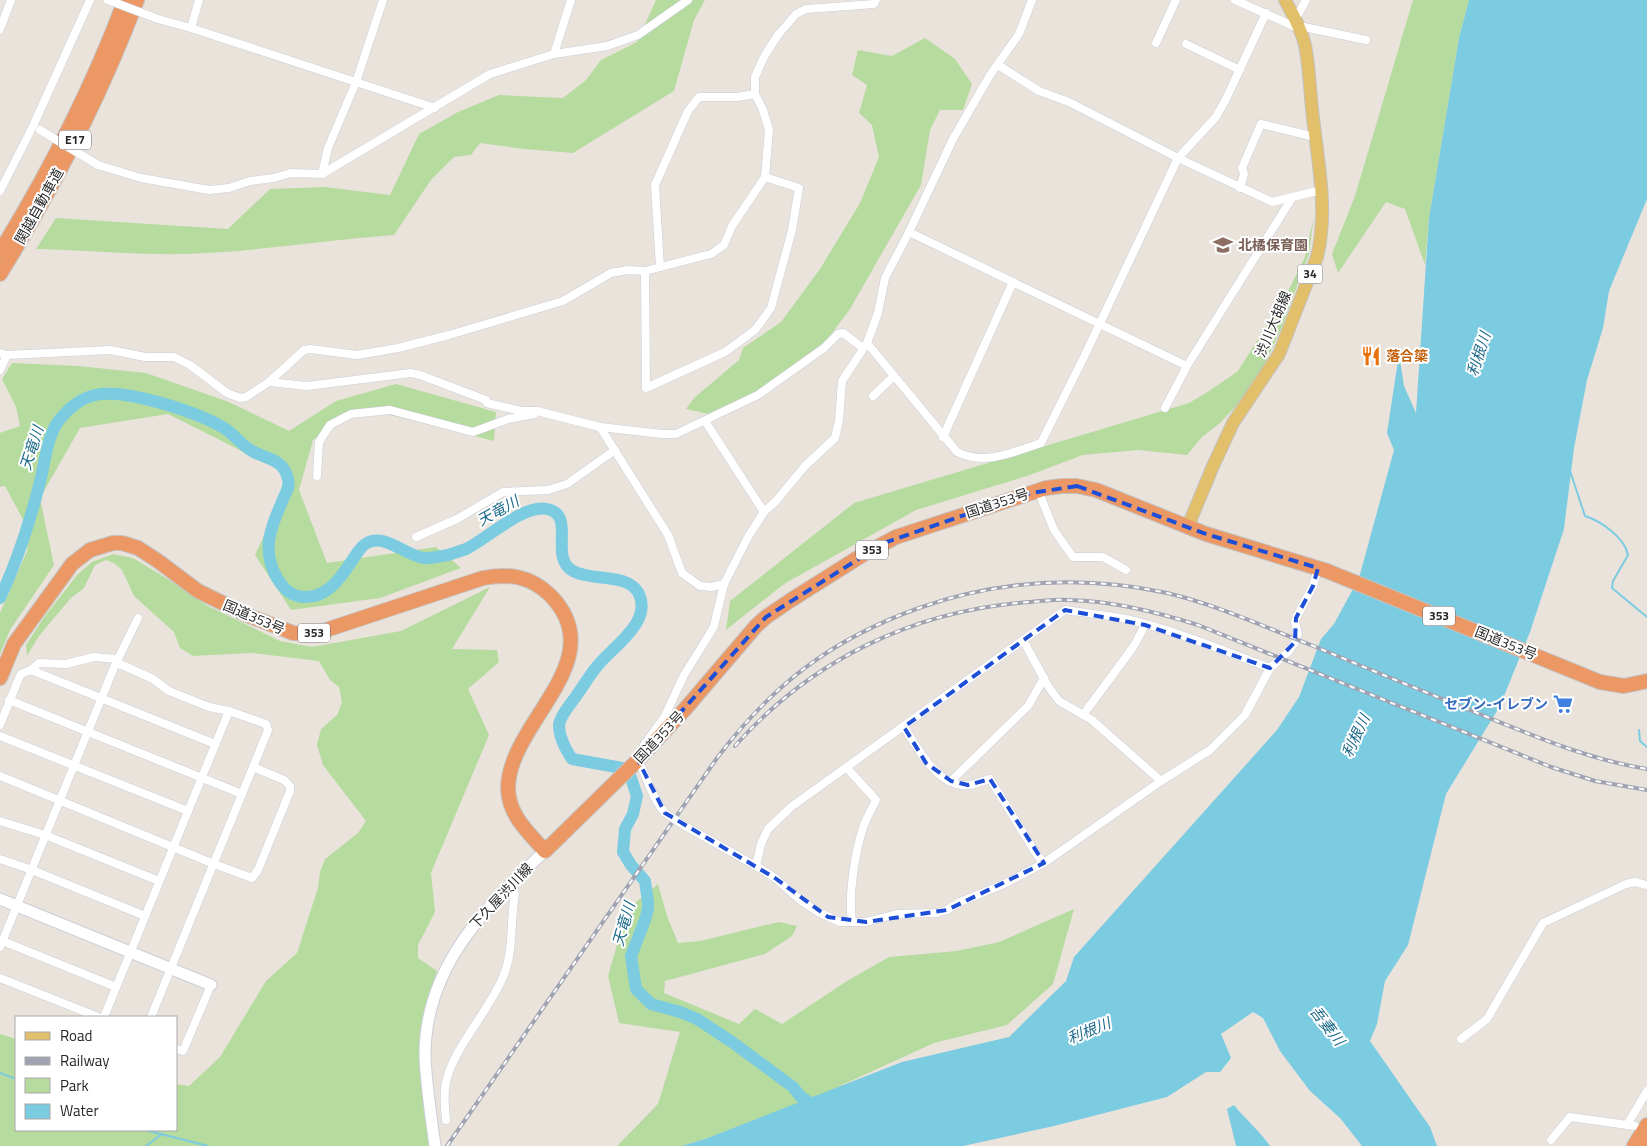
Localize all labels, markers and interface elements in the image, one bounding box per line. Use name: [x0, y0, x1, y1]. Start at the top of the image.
road number: E17: [59, 130, 91, 150]
street label: 関越自動車道: [9, 164, 68, 248]
school or university icon: 北橘保育園: [1212, 234, 1234, 256]
place label: 北橘保育園: [1238, 234, 1308, 255]
road number: 34: [1298, 264, 1322, 284]
street label: 渋川大胡線: [1249, 287, 1296, 360]
water label: 利根川: [1461, 327, 1497, 379]
restaurant icon: 落合簗: [1360, 345, 1382, 367]
place label: 落合簗: [1386, 345, 1428, 366]
water label: 天竜川: [14, 421, 50, 473]
street label: 国道353号: [962, 482, 1031, 523]
water label: 天竜川: [472, 489, 525, 532]
road number: 353: [856, 540, 888, 560]
street label: 国道353号: [220, 594, 288, 639]
road number: 353: [1423, 606, 1455, 626]
street label: 国道353号: [1472, 621, 1541, 665]
road number: 353: [298, 624, 330, 642]
place label: セブン-イレブン: [1444, 693, 1548, 714]
supermarket icon: セブン-イレブン: [1552, 693, 1574, 715]
street label: 国道353号: [629, 706, 689, 768]
water label: 利根川: [1336, 709, 1376, 761]
street label: 下久屋渋川線: [464, 858, 537, 934]
water label: 天竜川: [606, 897, 641, 949]
water label: 吾妻川: [1304, 1001, 1352, 1052]
water label: 利根川: [1064, 1011, 1116, 1050]
legend: [15, 1016, 178, 1131]
text: Road: [60, 1024, 92, 1047]
text: Railway: [60, 1049, 110, 1072]
text: Park: [60, 1074, 89, 1097]
text: Water: [60, 1099, 99, 1122]

